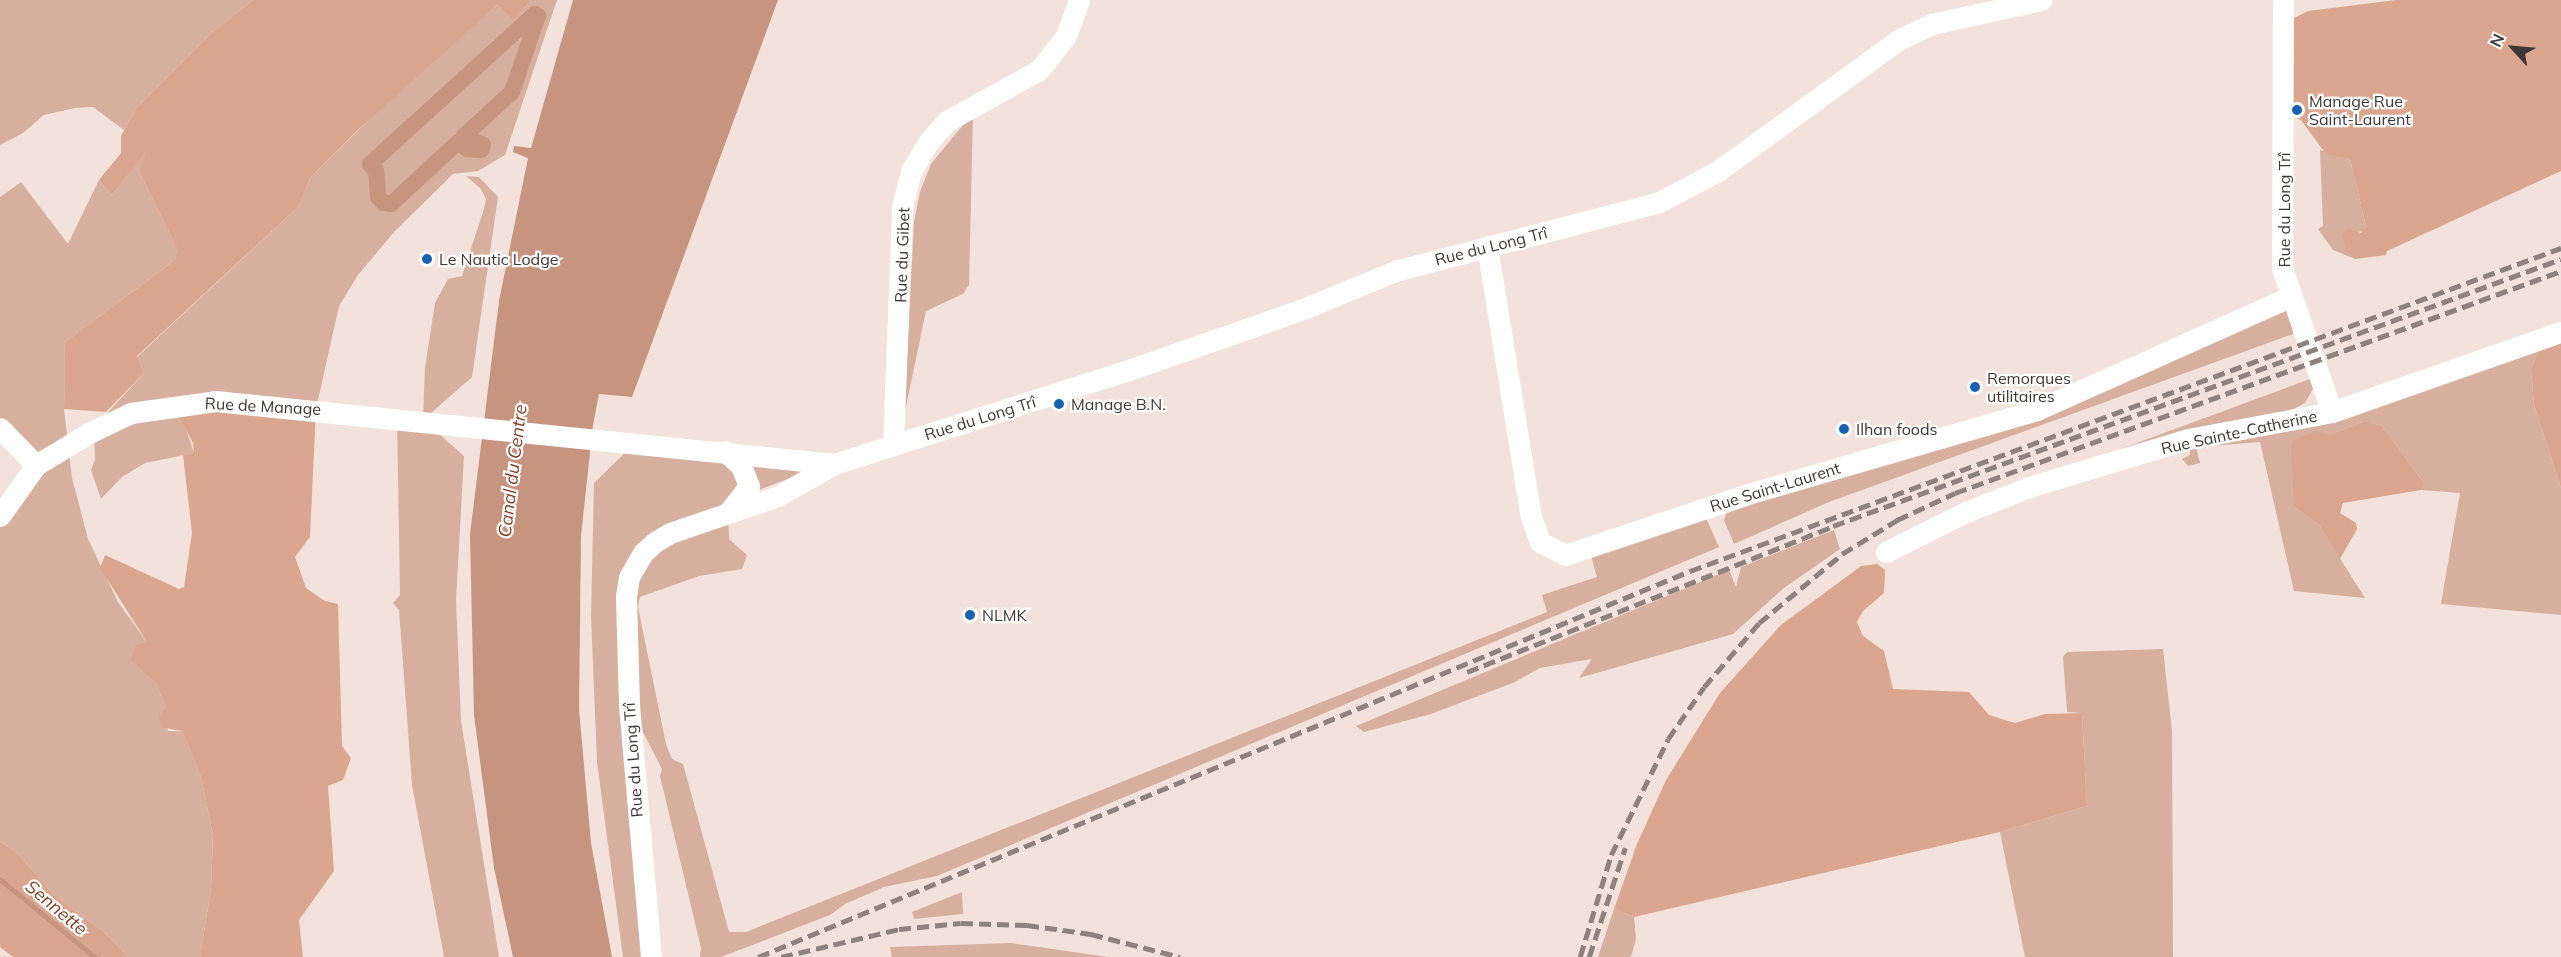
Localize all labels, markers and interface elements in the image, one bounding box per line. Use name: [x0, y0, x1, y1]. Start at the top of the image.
north arrow: [2483, 18, 2543, 78]
text: N: [2485, 30, 2508, 50]
place label: Manage Rue Saint-Laurent: [2309, 91, 2411, 129]
marker: Manage Rue Saint-Laurent: [2290, 103, 2304, 117]
street label: Rue du Long Trî: [2274, 152, 2294, 268]
street label: Rue du Gibet: [891, 207, 913, 303]
street label: Rue du Long Trî: [1433, 223, 1549, 269]
place label: Le Nautic Lodge: [439, 249, 559, 269]
marker: Le Nautic Lodge: [420, 252, 434, 266]
place label: Remorques utilitaires: [1987, 368, 2071, 406]
marker: Remorques utilitaires: [1968, 380, 1982, 394]
street label: Rue du Long Trî: [922, 392, 1038, 444]
street label: Rue de Manage: [204, 393, 322, 419]
place label: Manage B.N.: [1071, 394, 1166, 414]
marker: Manage B.N.: [1052, 397, 1066, 411]
water label: Canal du Centre: [494, 403, 532, 539]
street label: Rue Sainte-Catherine: [2159, 406, 2319, 458]
place label: Ilhan foods: [1856, 419, 1937, 439]
marker: Ilhan foods: [1837, 422, 1851, 436]
street label: Rue Saint-Laurent: [1708, 458, 1842, 516]
place label: NLMK: [982, 605, 1027, 625]
marker: NLMK: [963, 608, 977, 622]
street label: Rue du Long Trî: [619, 702, 647, 818]
water label: Sennette: [21, 876, 91, 940]

